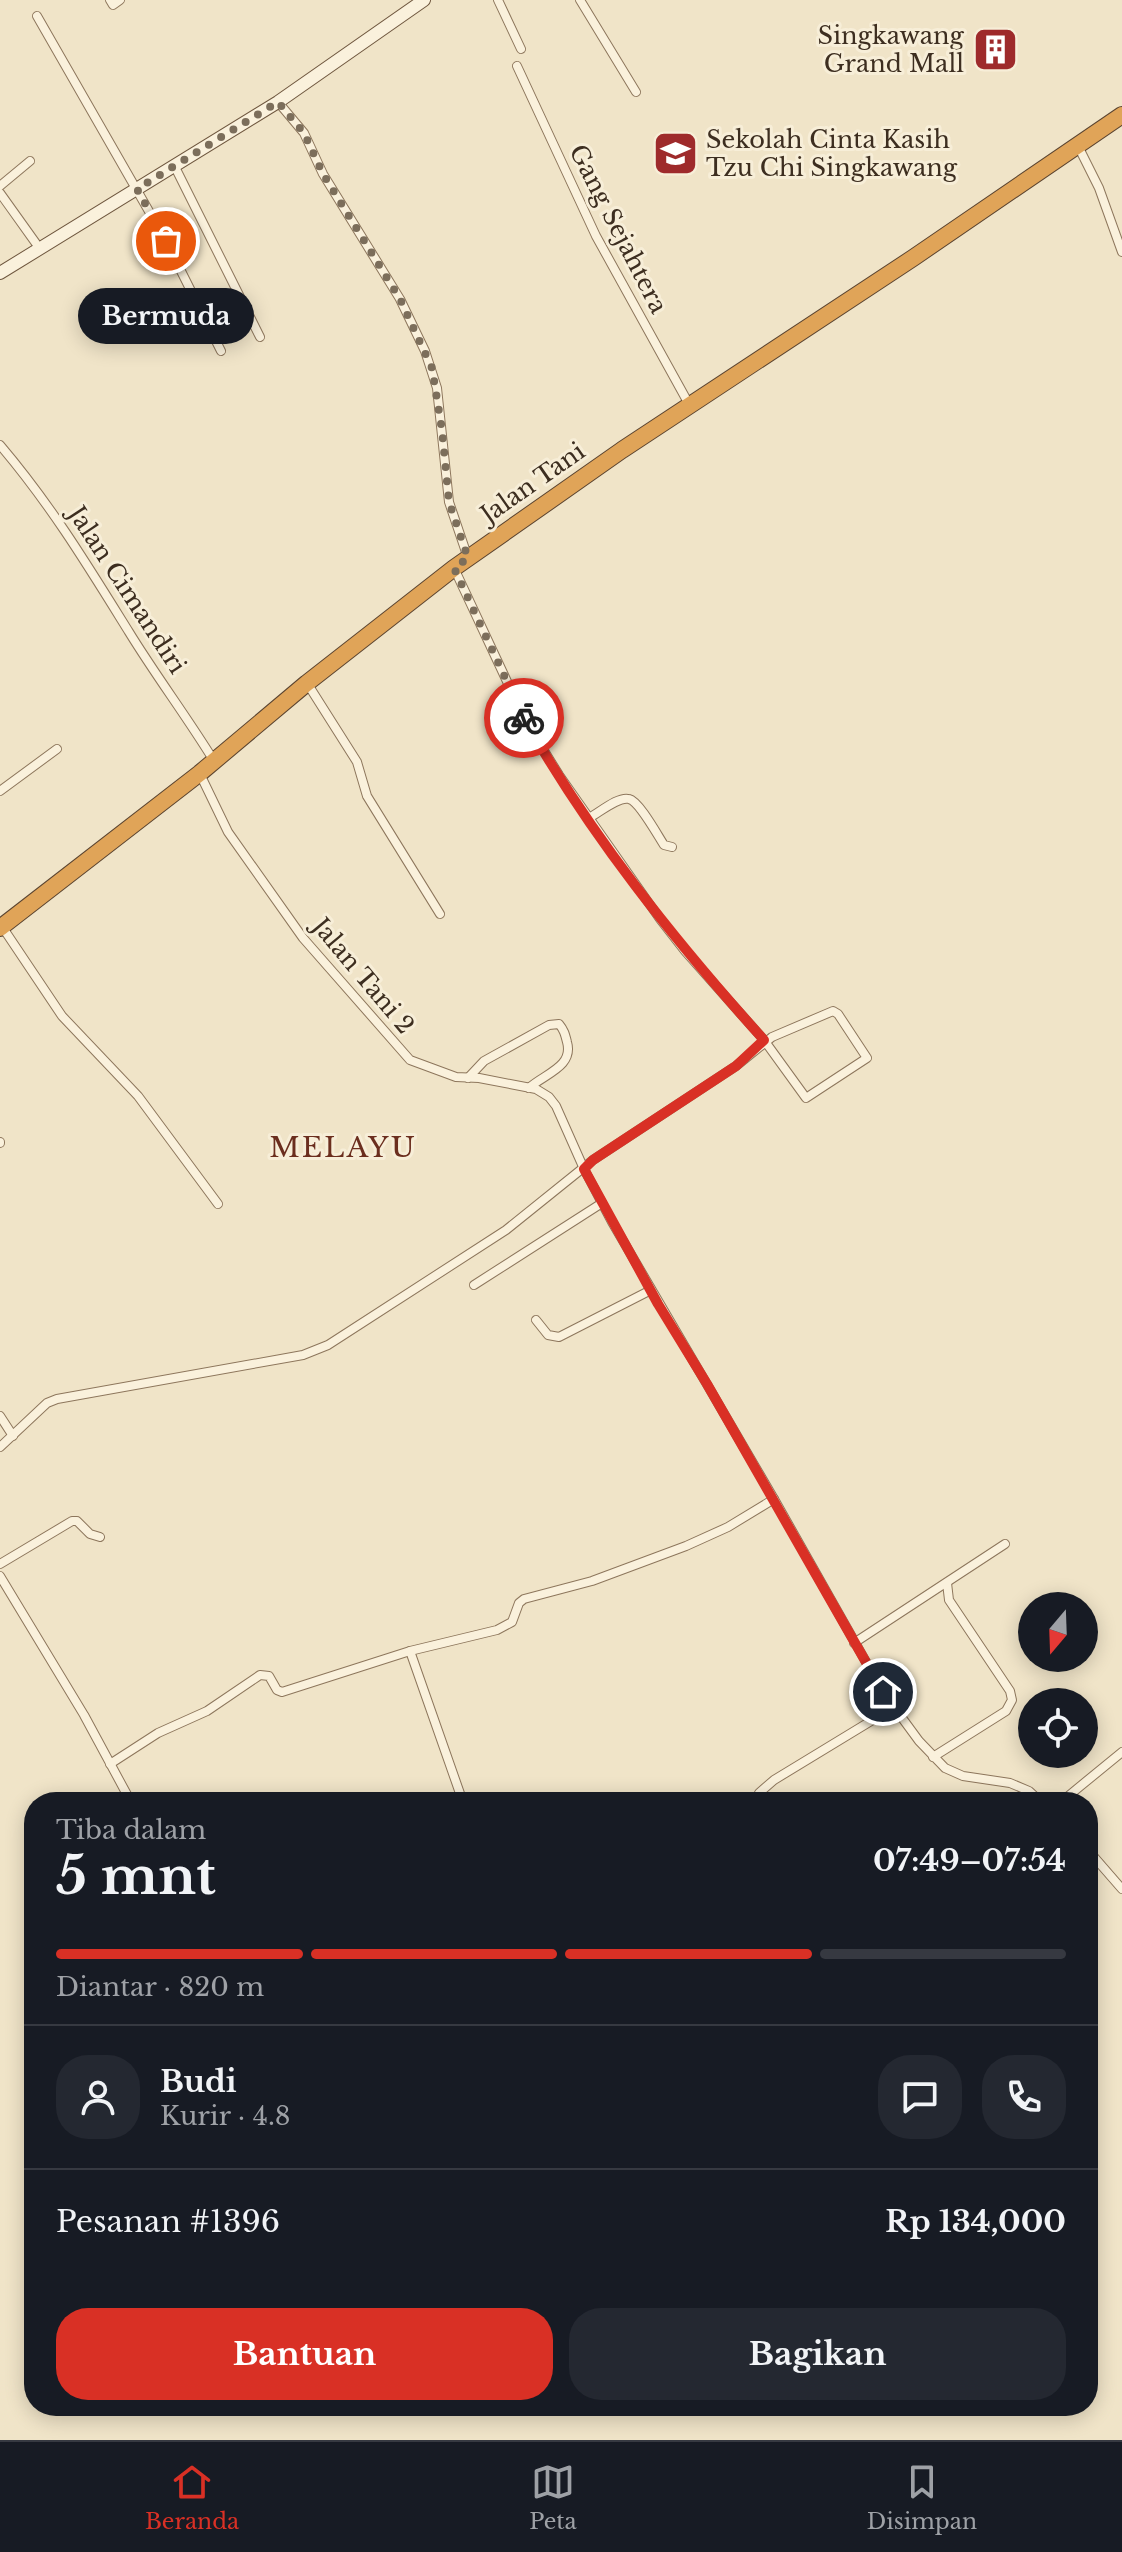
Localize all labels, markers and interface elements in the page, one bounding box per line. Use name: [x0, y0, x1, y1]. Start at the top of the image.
place label: Singkawang Grand Mall: [817, 21, 965, 78]
building icon: Singkawang Grand Mall: [971, 26, 1019, 74]
place label: Sekolah Cinta Kasih Tzu Chi Singkawang: [706, 125, 958, 182]
school or university icon: Sekolah Cinta Kasih Tzu Chi Singkawang: [651, 130, 699, 178]
street label: Gang Sejahtera: [563, 139, 674, 319]
pin: [132, 207, 200, 275]
icon: bag: [144, 219, 188, 263]
callout: Bermuda: [78, 289, 254, 345]
text: Bermuda: [101, 300, 231, 332]
street label: Jalan Tani: [473, 436, 590, 531]
street label: Jalan Cimandiri: [61, 498, 192, 679]
courier: [484, 678, 564, 758]
icon: bike: [502, 696, 546, 740]
street label: Jalan Tani 2: [305, 910, 420, 1039]
district label: MELAYU: [269, 1130, 417, 1165]
north arrow: [1018, 1592, 1098, 1672]
map controls: [1018, 1592, 1098, 1768]
pin: [849, 1658, 917, 1726]
icon: home: [861, 1670, 905, 1714]
button: locate: [1018, 1688, 1098, 1768]
text: Tiba dalam: [56, 1814, 206, 1846]
text: 07:49–07:54: [873, 1842, 1066, 1879]
text: 5 mnt: [56, 1844, 216, 1908]
text: Diantar · 820 m: [56, 1971, 264, 2003]
button: person: [56, 2055, 140, 2139]
button: chat: [878, 2055, 962, 2139]
button: phone: [982, 2055, 1066, 2139]
text: Budi: [160, 2063, 237, 2100]
text: Kurir · 4.8: [160, 2100, 291, 2132]
text: Pesanan #1396: [56, 2203, 280, 2240]
text: Rp 134,000: [885, 2203, 1066, 2240]
button: Bantuan: [56, 2308, 553, 2400]
button: Bagikan: [569, 2308, 1066, 2400]
tab: Beranda: [145, 2460, 239, 2535]
tab: Peta: [529, 2460, 577, 2535]
tab: Disimpan: [867, 2460, 977, 2535]

